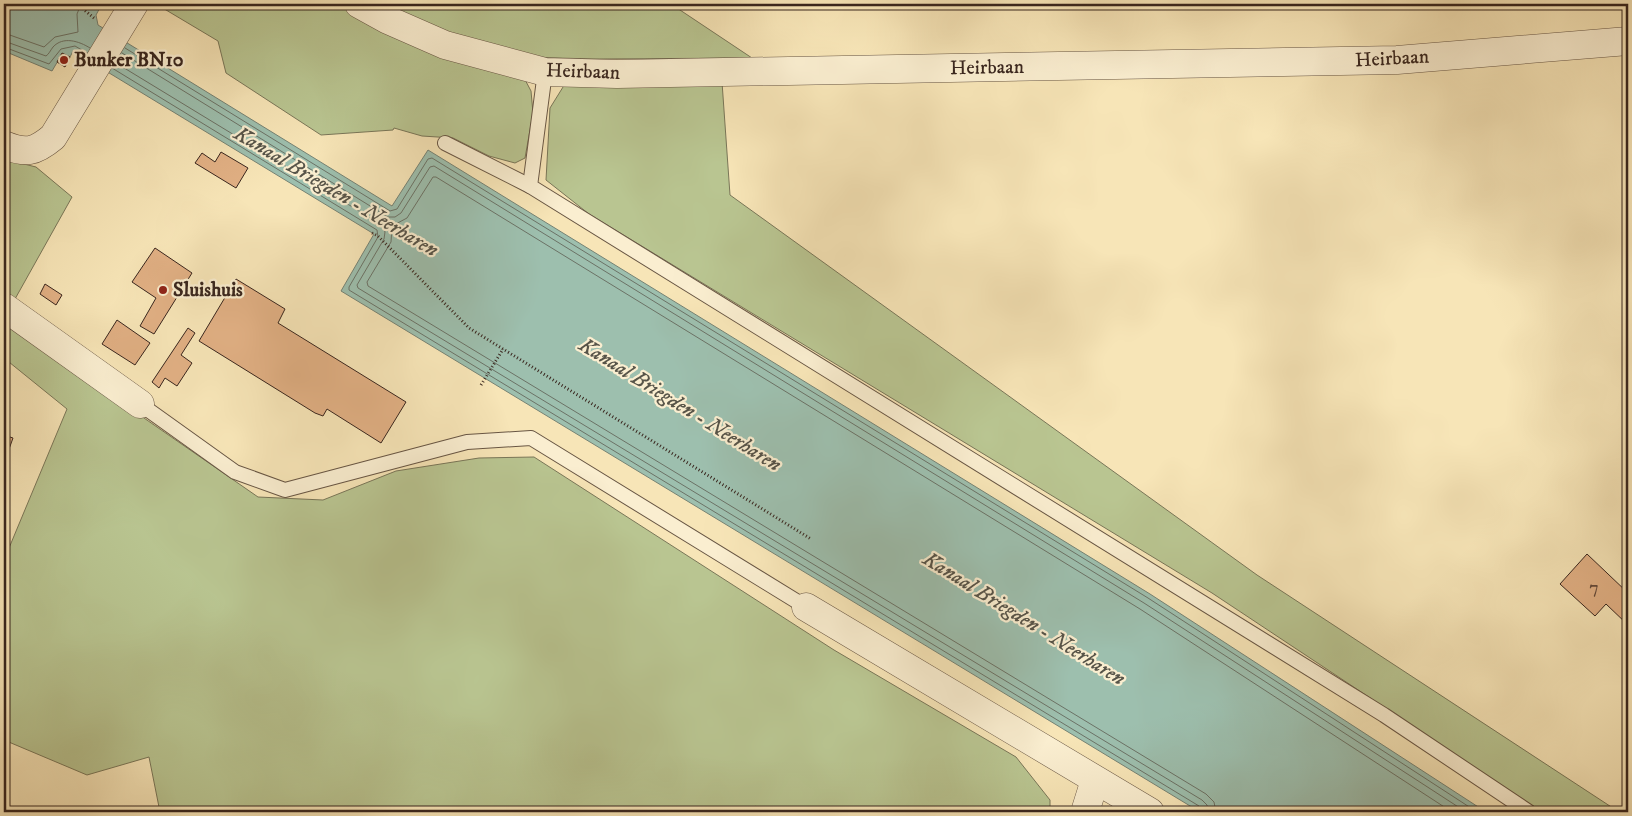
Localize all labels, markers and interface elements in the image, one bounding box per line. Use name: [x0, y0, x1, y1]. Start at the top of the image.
street label: Heirbaan: [1354, 45, 1430, 73]
place label: Bunker BN10: [74, 48, 184, 73]
marker: Bunker BN10: [58, 54, 70, 66]
street label: Heirbaan: [950, 55, 1025, 81]
street label: Heirbaan: [545, 58, 621, 86]
water label: Kanaal Briegden - Neerharen: [228, 120, 443, 263]
place label: Sluishuis: [173, 278, 243, 303]
marker: Sluishuis: [157, 284, 169, 296]
water label: Kanaal Briegden - Neerharen: [573, 332, 786, 478]
water label: Kanaal Briegden - Neerharen: [917, 546, 1130, 692]
house number: 7: [1589, 577, 1599, 599]

